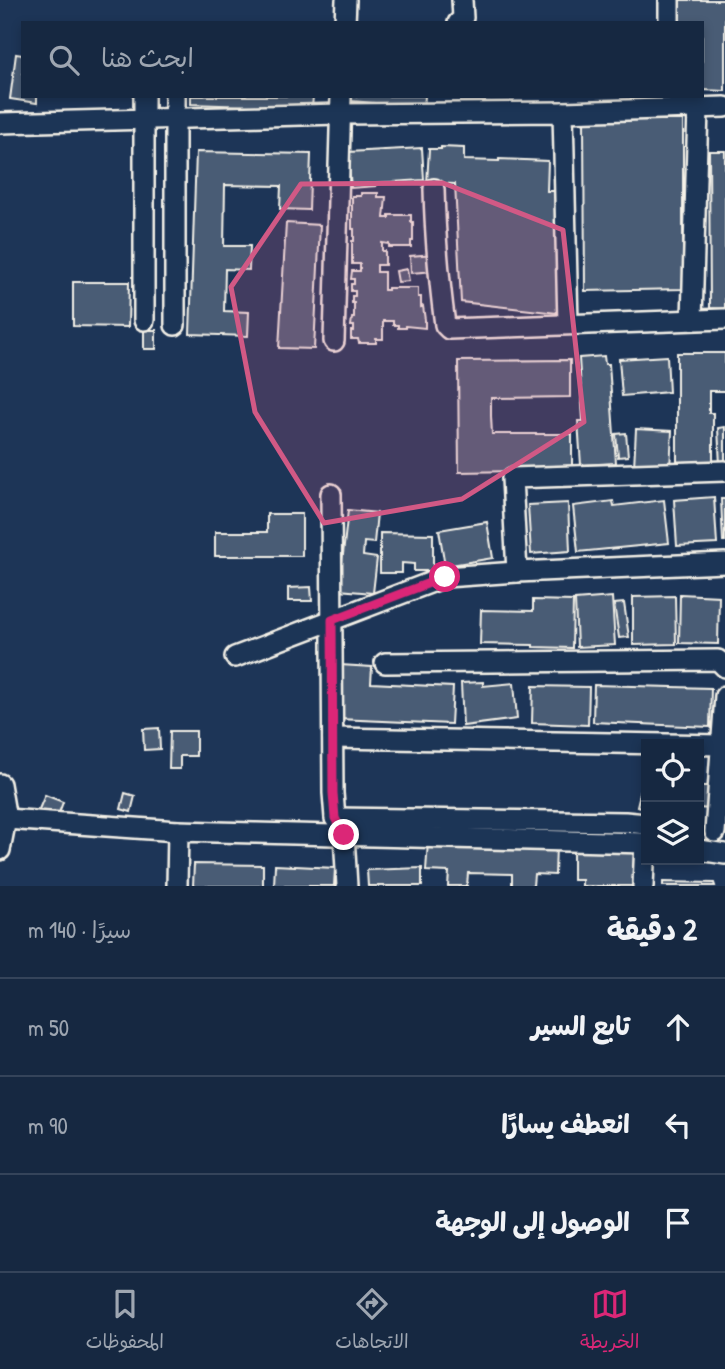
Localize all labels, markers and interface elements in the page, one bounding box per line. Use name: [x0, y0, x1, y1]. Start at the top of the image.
search box: [21, 21, 704, 98]
text: ابحث هنا: [101, 40, 194, 75]
icon: search: [45, 41, 83, 79]
route start: [429, 561, 460, 592]
map controls: [641, 739, 704, 865]
button: locate: [641, 739, 704, 802]
button: layers: [641, 802, 704, 865]
route end: [328, 819, 359, 850]
text: 2 دقيقة: [607, 909, 697, 949]
text: سيرًا · 140 m: [28, 914, 131, 945]
text: تابع السير: [531, 1008, 630, 1043]
icon: ahead: [659, 1008, 697, 1046]
text: 50 m: [28, 1012, 69, 1043]
text: انعطف يسارًا: [501, 1106, 630, 1141]
icon: left: [659, 1106, 697, 1144]
text: 90 m: [28, 1110, 68, 1141]
text: الوصول إلى الوجهة: [435, 1204, 630, 1239]
icon: arrive: [659, 1204, 697, 1242]
tab: المحفوظات: [86, 1285, 164, 1358]
tab: الاتجاهات: [335, 1285, 409, 1358]
tab: الخريطة: [580, 1285, 639, 1358]

